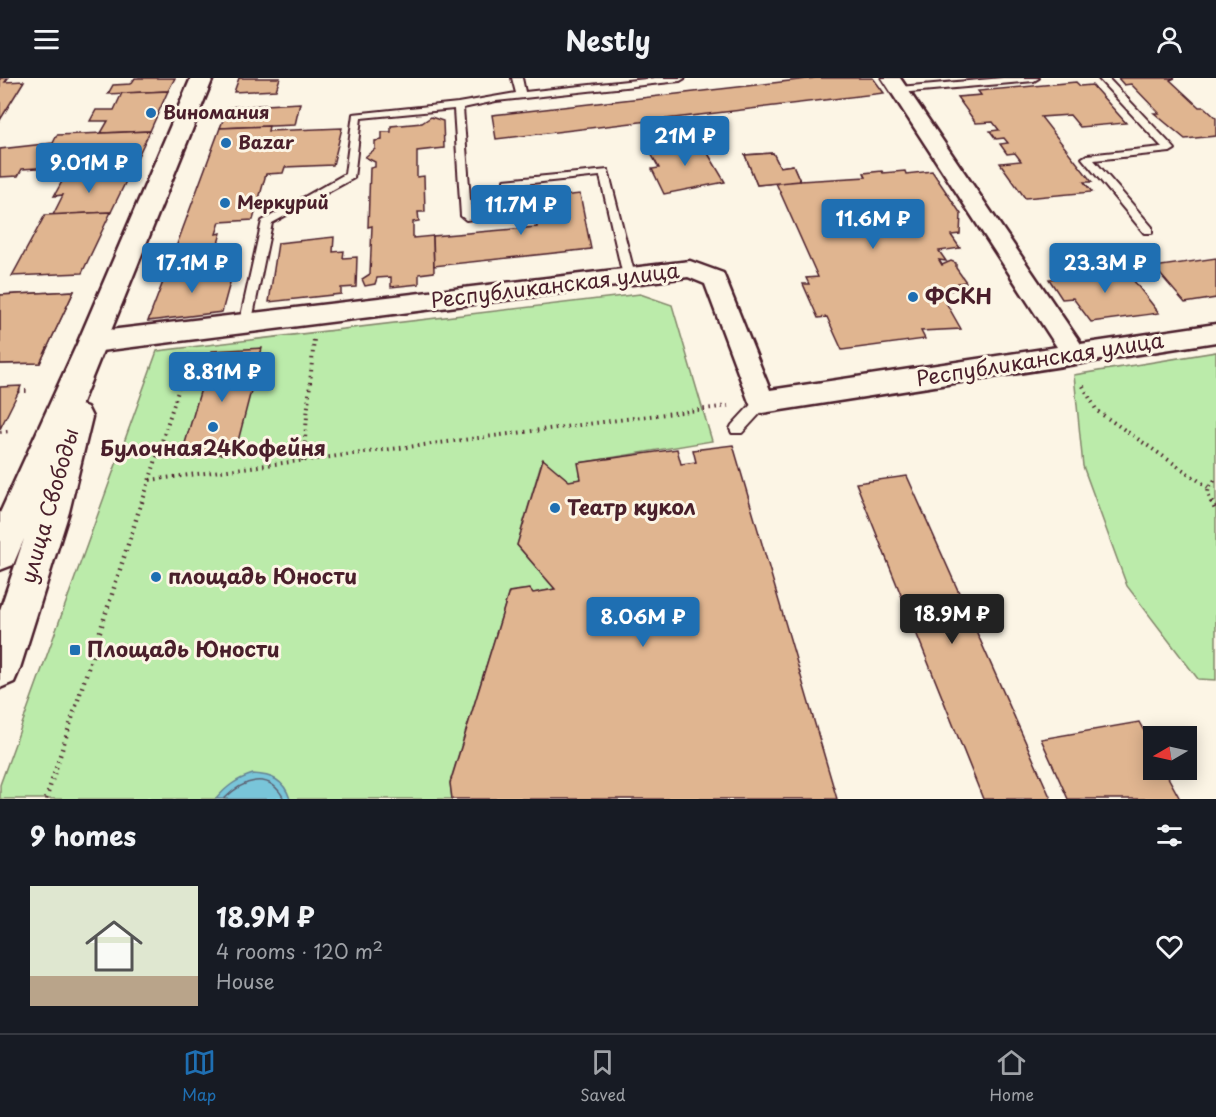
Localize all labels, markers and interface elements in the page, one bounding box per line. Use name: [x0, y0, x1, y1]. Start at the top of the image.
text: Nestly: [565, 19, 651, 60]
icon: menu: [30, 23, 63, 56]
icon: person: [1153, 23, 1186, 56]
place label: Виномания: [163, 98, 270, 125]
marker: Виномания: [144, 106, 158, 120]
pin: 21M ₽: [643, 116, 727, 167]
text: 21M ₽: [654, 120, 716, 150]
place label: Bazar: [238, 128, 295, 155]
marker: Bazar: [219, 136, 233, 150]
pin: 9.01M ₽: [34, 143, 144, 194]
text: 9.01M ₽: [50, 147, 128, 177]
pin: 11.7M ₽: [466, 185, 576, 236]
place label: Меркурий: [237, 188, 329, 215]
text: 11.7M ₽: [485, 189, 557, 219]
marker: Меркурий: [218, 196, 232, 210]
pin: 11.6M ₽: [818, 199, 928, 250]
text: 11.6M ₽: [836, 203, 910, 233]
pin: 17.1M ₽: [137, 243, 247, 294]
pin: 23.3M ₽: [1050, 243, 1160, 294]
text: 17.1M ₽: [156, 247, 228, 277]
text: 23.3M ₽: [1063, 247, 1147, 277]
street label: Республиканская улица: [429, 253, 682, 315]
place label: ФСКН: [925, 279, 992, 311]
marker: ФСКН: [906, 290, 920, 304]
street label: Республиканская улица: [914, 323, 1167, 393]
pin: 8.81M ₽: [167, 352, 277, 403]
text: 8.81M ₽: [183, 356, 261, 386]
marker: Булочная24Кофейня: [206, 420, 220, 434]
street label: улица Свободы: [11, 424, 86, 587]
place label: Булочная24Кофейня: [100, 431, 326, 463]
place label: Театр кукол: [567, 490, 696, 522]
marker: Театр кукол: [548, 501, 562, 515]
place label: площадь Юности: [168, 559, 357, 591]
marker: площадь Юности: [149, 570, 163, 584]
pin: 18.9M ₽: [897, 594, 1007, 645]
pin: 8.06M ₽: [588, 597, 698, 648]
text: 18.9M ₽: [914, 598, 990, 628]
text: 8.06M ₽: [601, 601, 685, 631]
place label: Площадь Юности: [87, 632, 280, 664]
marker: Площадь Юности: [68, 643, 82, 657]
north arrow: [1143, 726, 1197, 780]
map controls: [1143, 726, 1197, 780]
text: 9 homes: [30, 816, 136, 855]
icon: filters: [1153, 819, 1186, 852]
text: 18.9M ₽: [216, 897, 315, 936]
icon: home: [78, 910, 150, 982]
icon: heart: [1153, 930, 1186, 963]
text: 4 rooms · 120 m²: [216, 936, 383, 966]
text: House: [216, 966, 275, 996]
tab: Map: [182, 1046, 216, 1106]
tab: Saved: [580, 1046, 626, 1106]
tab: Home: [990, 1046, 1034, 1106]

